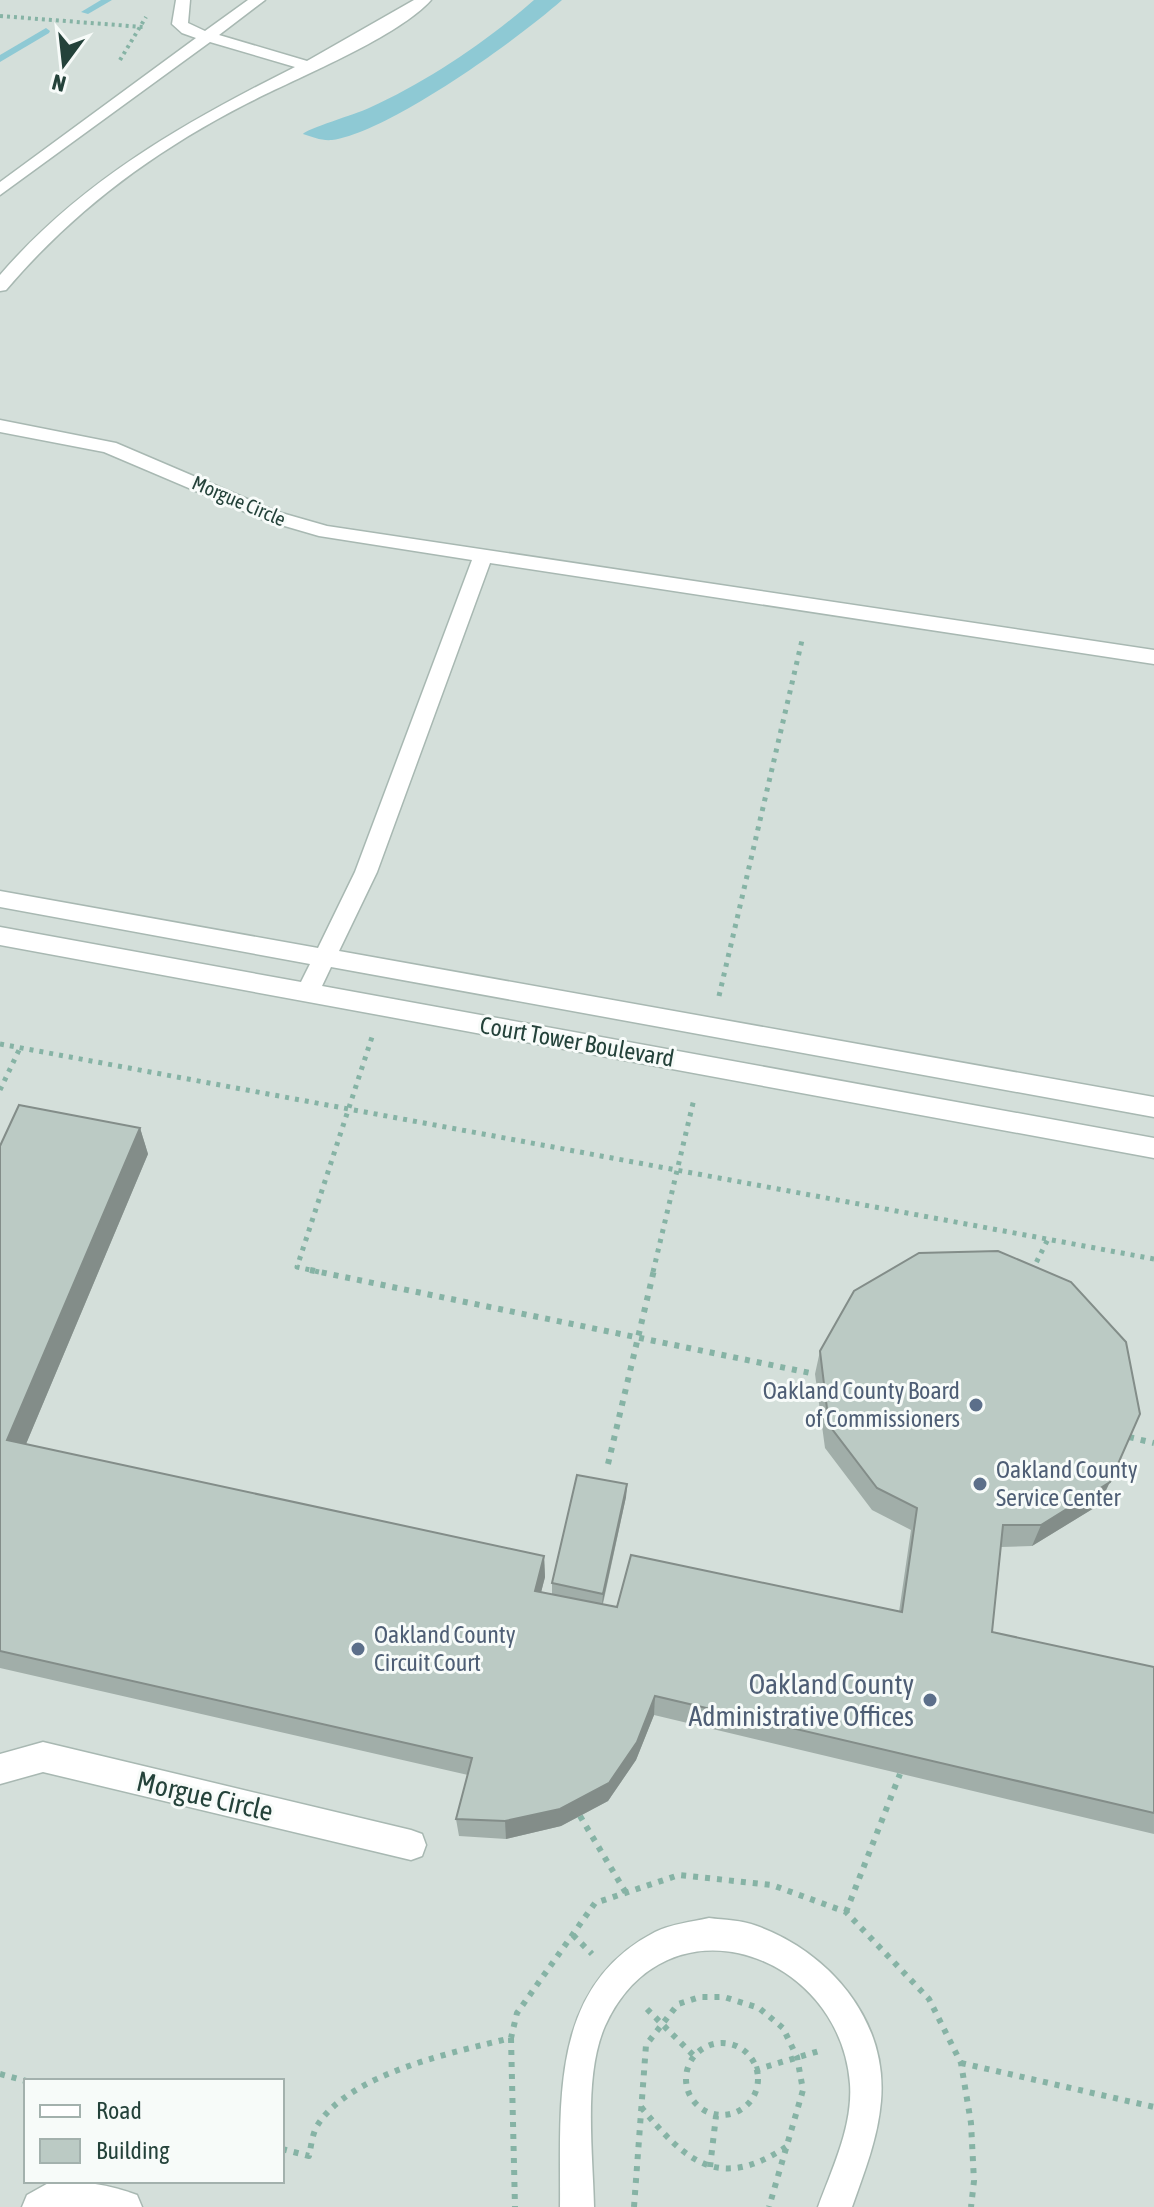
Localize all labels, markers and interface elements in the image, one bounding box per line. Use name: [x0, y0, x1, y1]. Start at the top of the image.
north arrow: [24, 24, 104, 104]
text: N: [49, 69, 68, 98]
street label: Morgue Circle: [189, 471, 289, 531]
street label: Court Tower Boulevard: [478, 1011, 676, 1072]
place label: Oakland County Board of Commissioners: [763, 1377, 960, 1432]
marker: Oakland County Board of Commissioners: [967, 1396, 985, 1414]
place label: Oakland County Service Center: [996, 1456, 1138, 1511]
marker: Oakland County Service Center: [971, 1475, 989, 1493]
place label: Oakland County Circuit Court: [374, 1621, 516, 1676]
marker: Oakland County Circuit Court: [349, 1640, 367, 1658]
place label: Oakland County Administrative Offices: [688, 1668, 914, 1732]
marker: Oakland County Administrative Offices: [921, 1691, 939, 1709]
street label: Morgue Circle: [134, 1765, 276, 1827]
legend: [24, 2079, 284, 2183]
text: Road: [96, 2097, 142, 2124]
text: Building: [96, 2137, 170, 2164]

